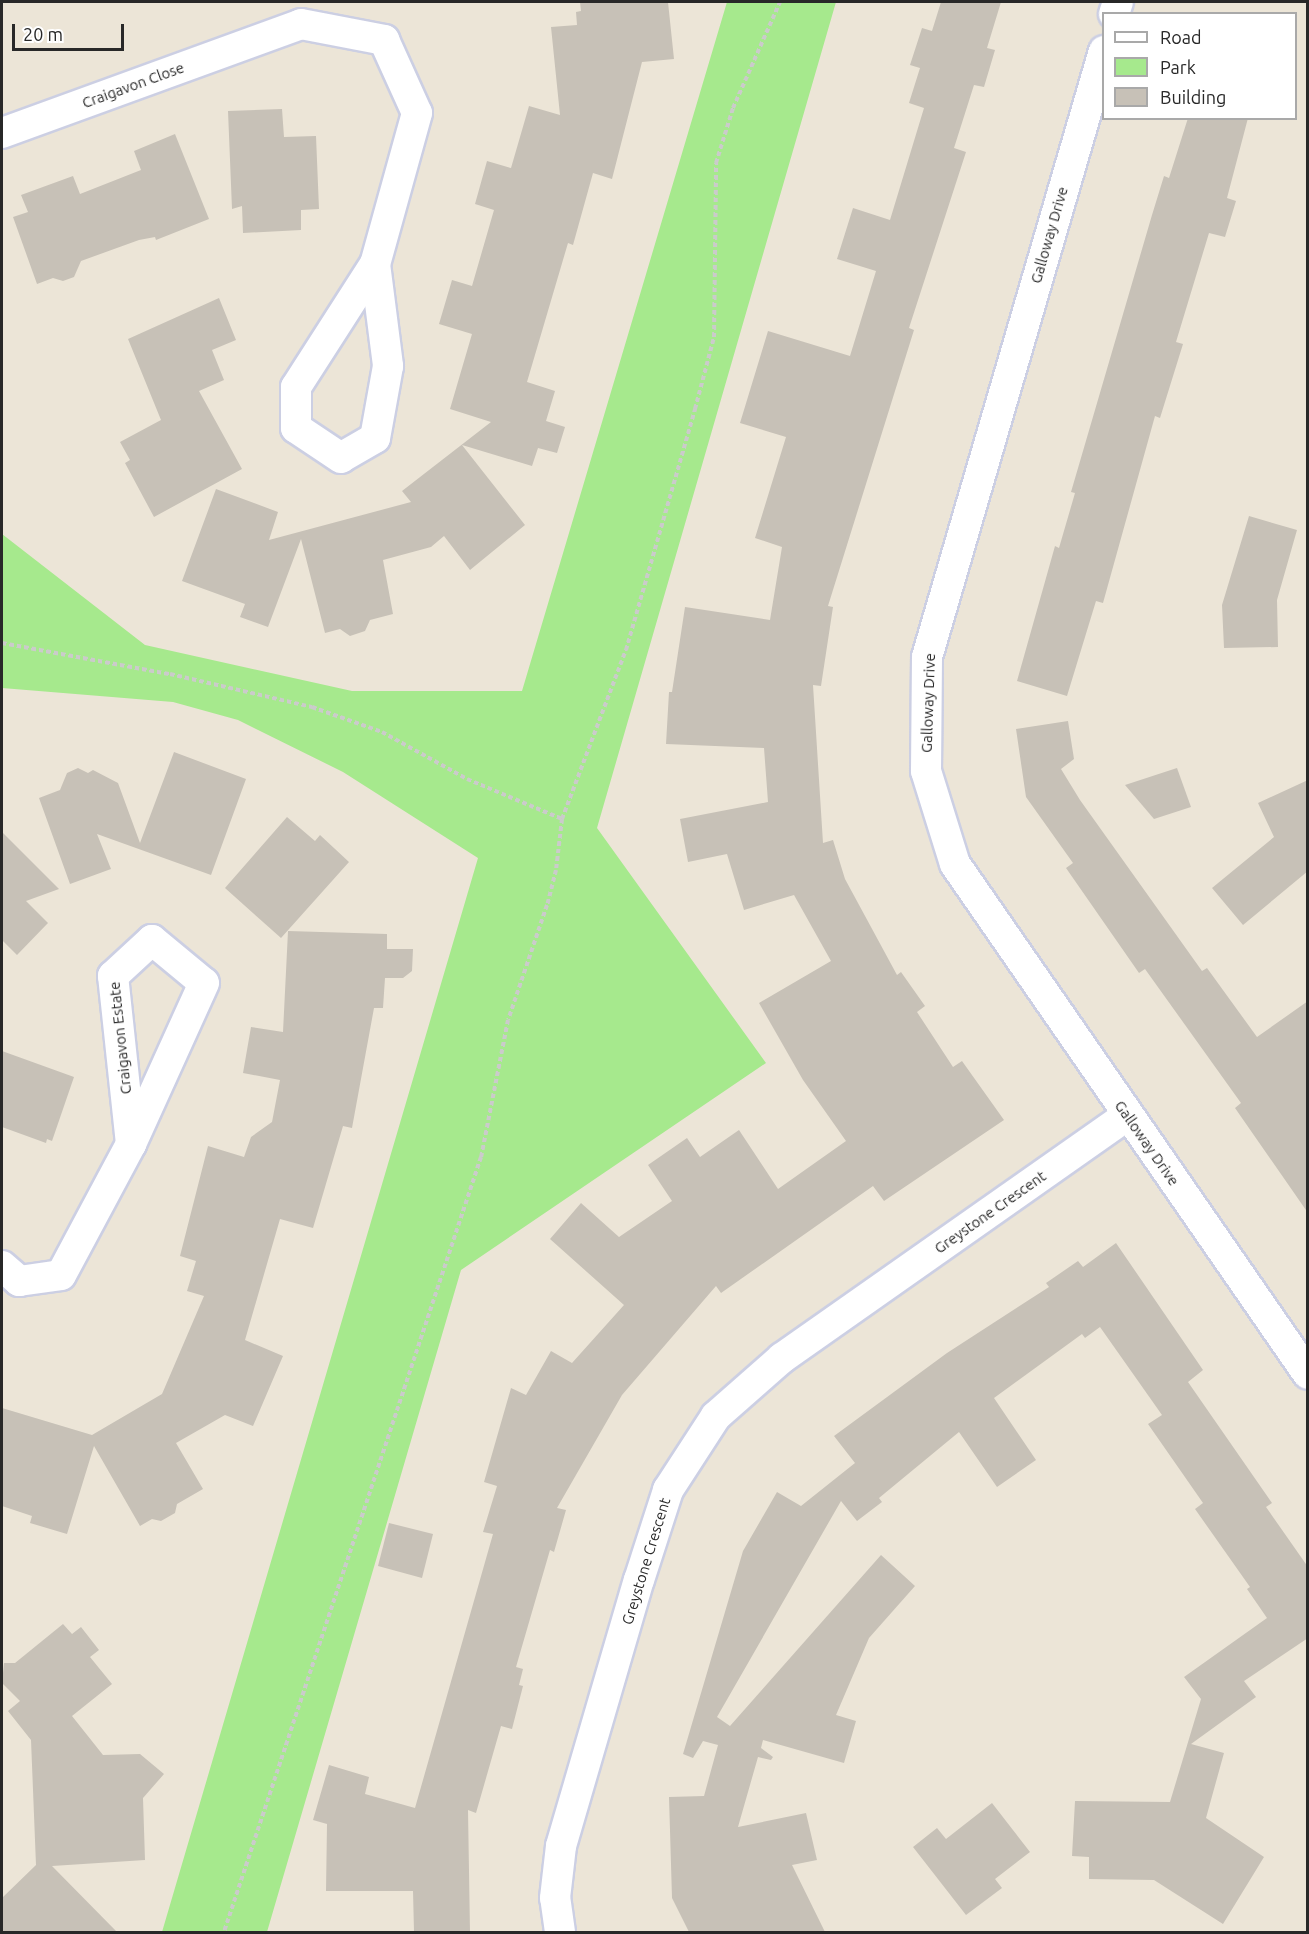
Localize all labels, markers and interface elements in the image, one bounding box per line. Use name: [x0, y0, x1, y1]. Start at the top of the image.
scale bar: [15, 12, 128, 50]
legend: [1102, 12, 1297, 120]
text: 20 m: [23, 24, 63, 44]
text: Road: [1160, 27, 1202, 47]
text: Park: [1160, 57, 1196, 77]
street label: Craigavon Close: [80, 58, 186, 112]
text: Building: [1160, 87, 1226, 107]
street label: Galloway Drive: [1027, 185, 1071, 285]
street label: Galloway Drive: [917, 653, 939, 753]
street label: Craigavon Estate: [105, 981, 135, 1095]
street label: Galloway Drive: [1111, 1097, 1183, 1189]
street label: Greystone Crescent: [931, 1167, 1049, 1257]
street label: Greystone Crescent: [618, 1495, 674, 1627]

